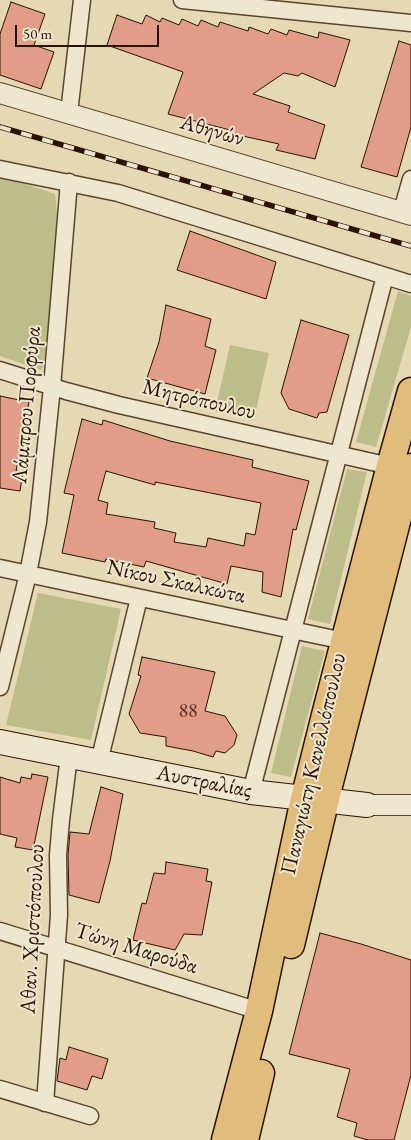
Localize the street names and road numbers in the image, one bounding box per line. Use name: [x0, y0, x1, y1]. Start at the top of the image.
street label: Αθηνών: [177, 109, 247, 153]
street label: Λάμπρου Πορφύρα: [7, 325, 47, 485]
street label: Μητρόπουλου: [140, 374, 258, 426]
street label: Νίκου Σκαλκώτα: [104, 554, 248, 610]
street label: Παναγιώτη Κανελλόπουλου: [276, 651, 352, 877]
street label: Αυστραλίας: [154, 760, 254, 804]
street label: Αθαν. Χριστόπουλου: [15, 843, 51, 1015]
street label: Τώνη Μαρούδα: [71, 918, 201, 980]

